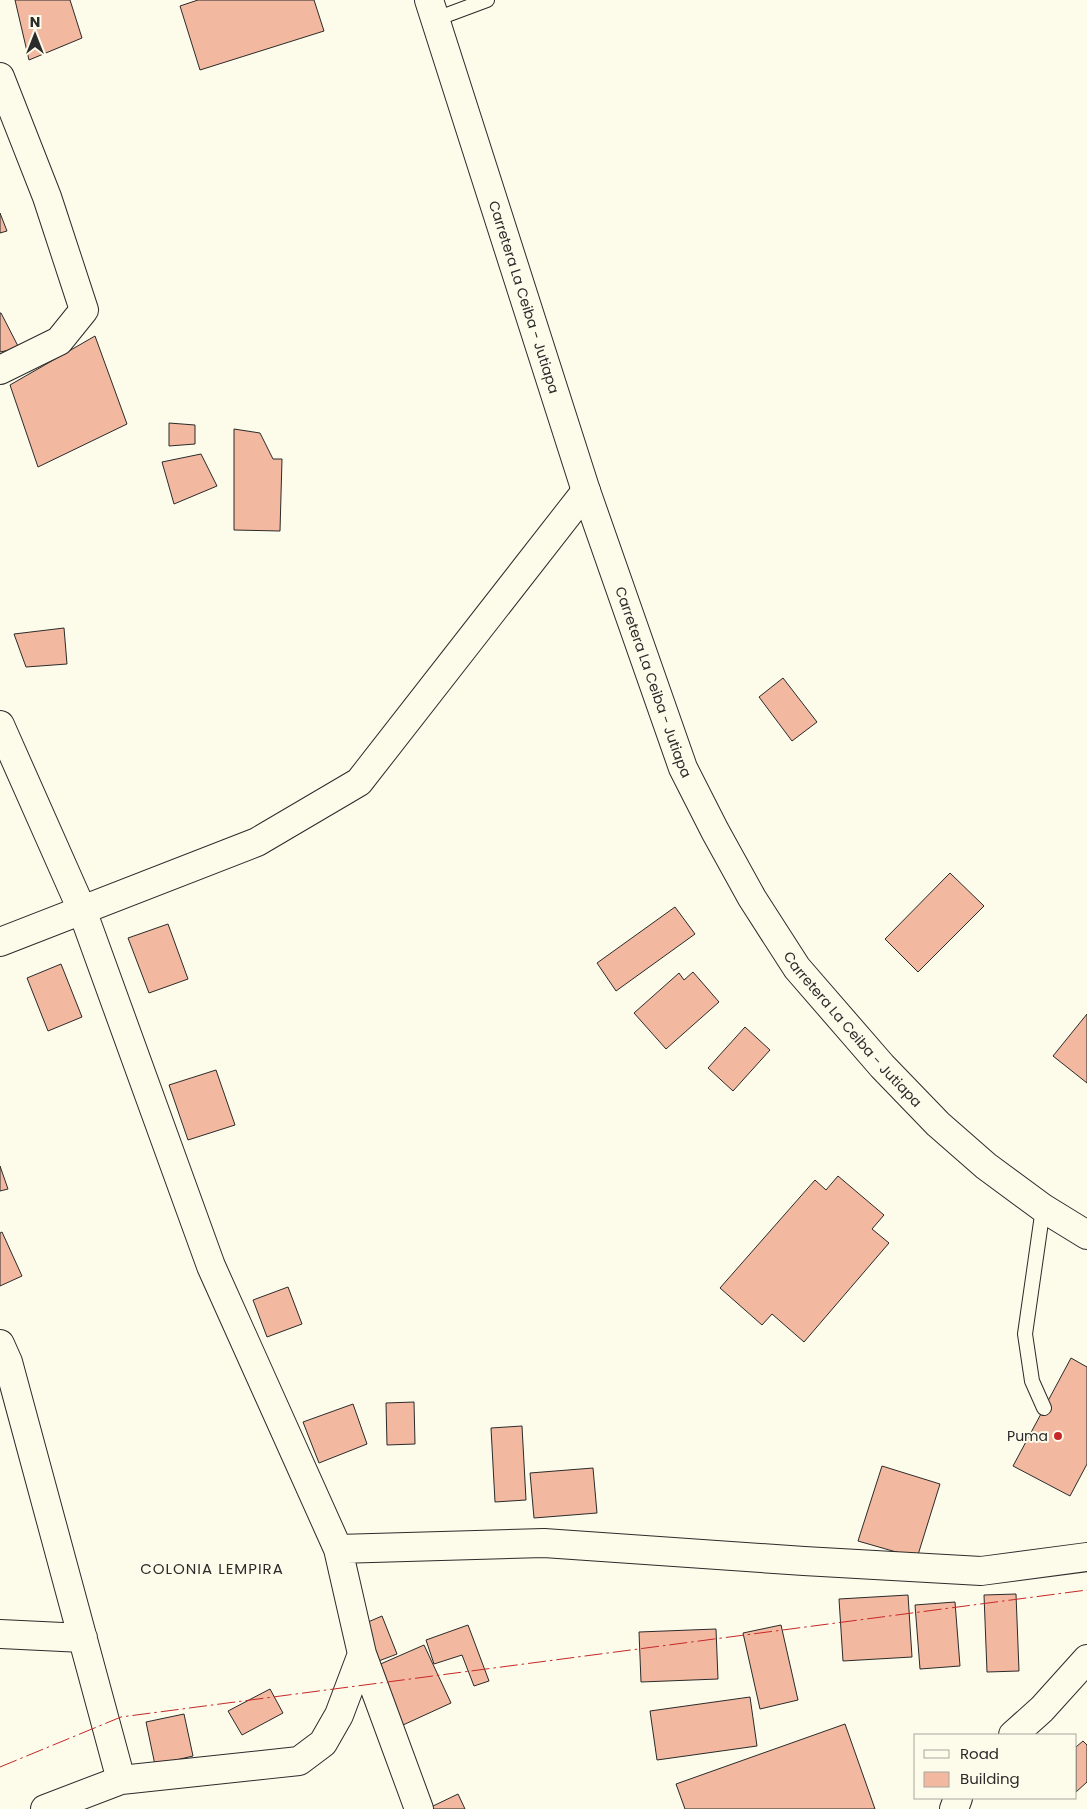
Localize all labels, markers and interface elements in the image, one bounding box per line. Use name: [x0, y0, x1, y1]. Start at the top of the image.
north arrow: [10, 10, 60, 60]
text: N: [30, 12, 40, 32]
street label: Carretera La Ceiba - Jutiapa: [484, 198, 564, 396]
street label: Carretera La Ceiba - Jutiapa: [610, 584, 696, 781]
street label: Carretera La Ceiba - Jutiapa: [779, 947, 926, 1112]
place label: Puma: [1007, 1426, 1048, 1446]
marker: Puma: [1052, 1430, 1064, 1442]
district label: COLONIA LEMPIRA: [140, 1558, 284, 1579]
legend: [914, 1734, 1077, 1799]
text: Road: [960, 1743, 999, 1764]
text: Building: [960, 1768, 1020, 1789]

